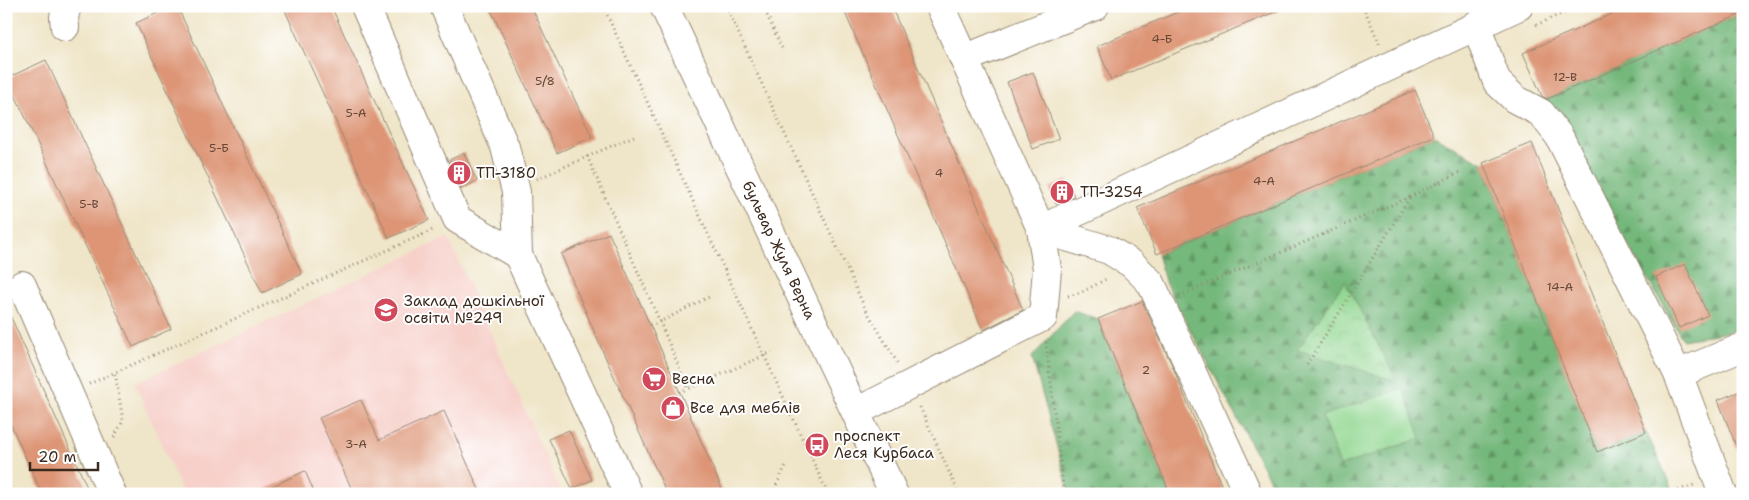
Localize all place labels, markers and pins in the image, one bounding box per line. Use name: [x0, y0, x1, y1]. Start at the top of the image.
building icon: ТП-3180: [446, 160, 472, 186]
place label: ТП-3180: [476, 163, 536, 183]
building icon: ТП-3254: [1049, 179, 1075, 205]
place label: ТП-3254: [1080, 182, 1143, 202]
place label: Заклад дошкільної освіти №249: [404, 291, 545, 328]
school or university icon: Заклад дошкільної освіти №249: [373, 297, 399, 323]
supermarket icon: Весна: [641, 366, 667, 392]
place label: Весна: [672, 369, 715, 389]
shop icon: Все для меблів: [660, 395, 686, 421]
place label: Все для меблів: [690, 398, 800, 418]
place label: проспект Леся Курбаса: [834, 426, 935, 463]
bus stop icon: проспект Леся Курбаса: [804, 432, 830, 458]

